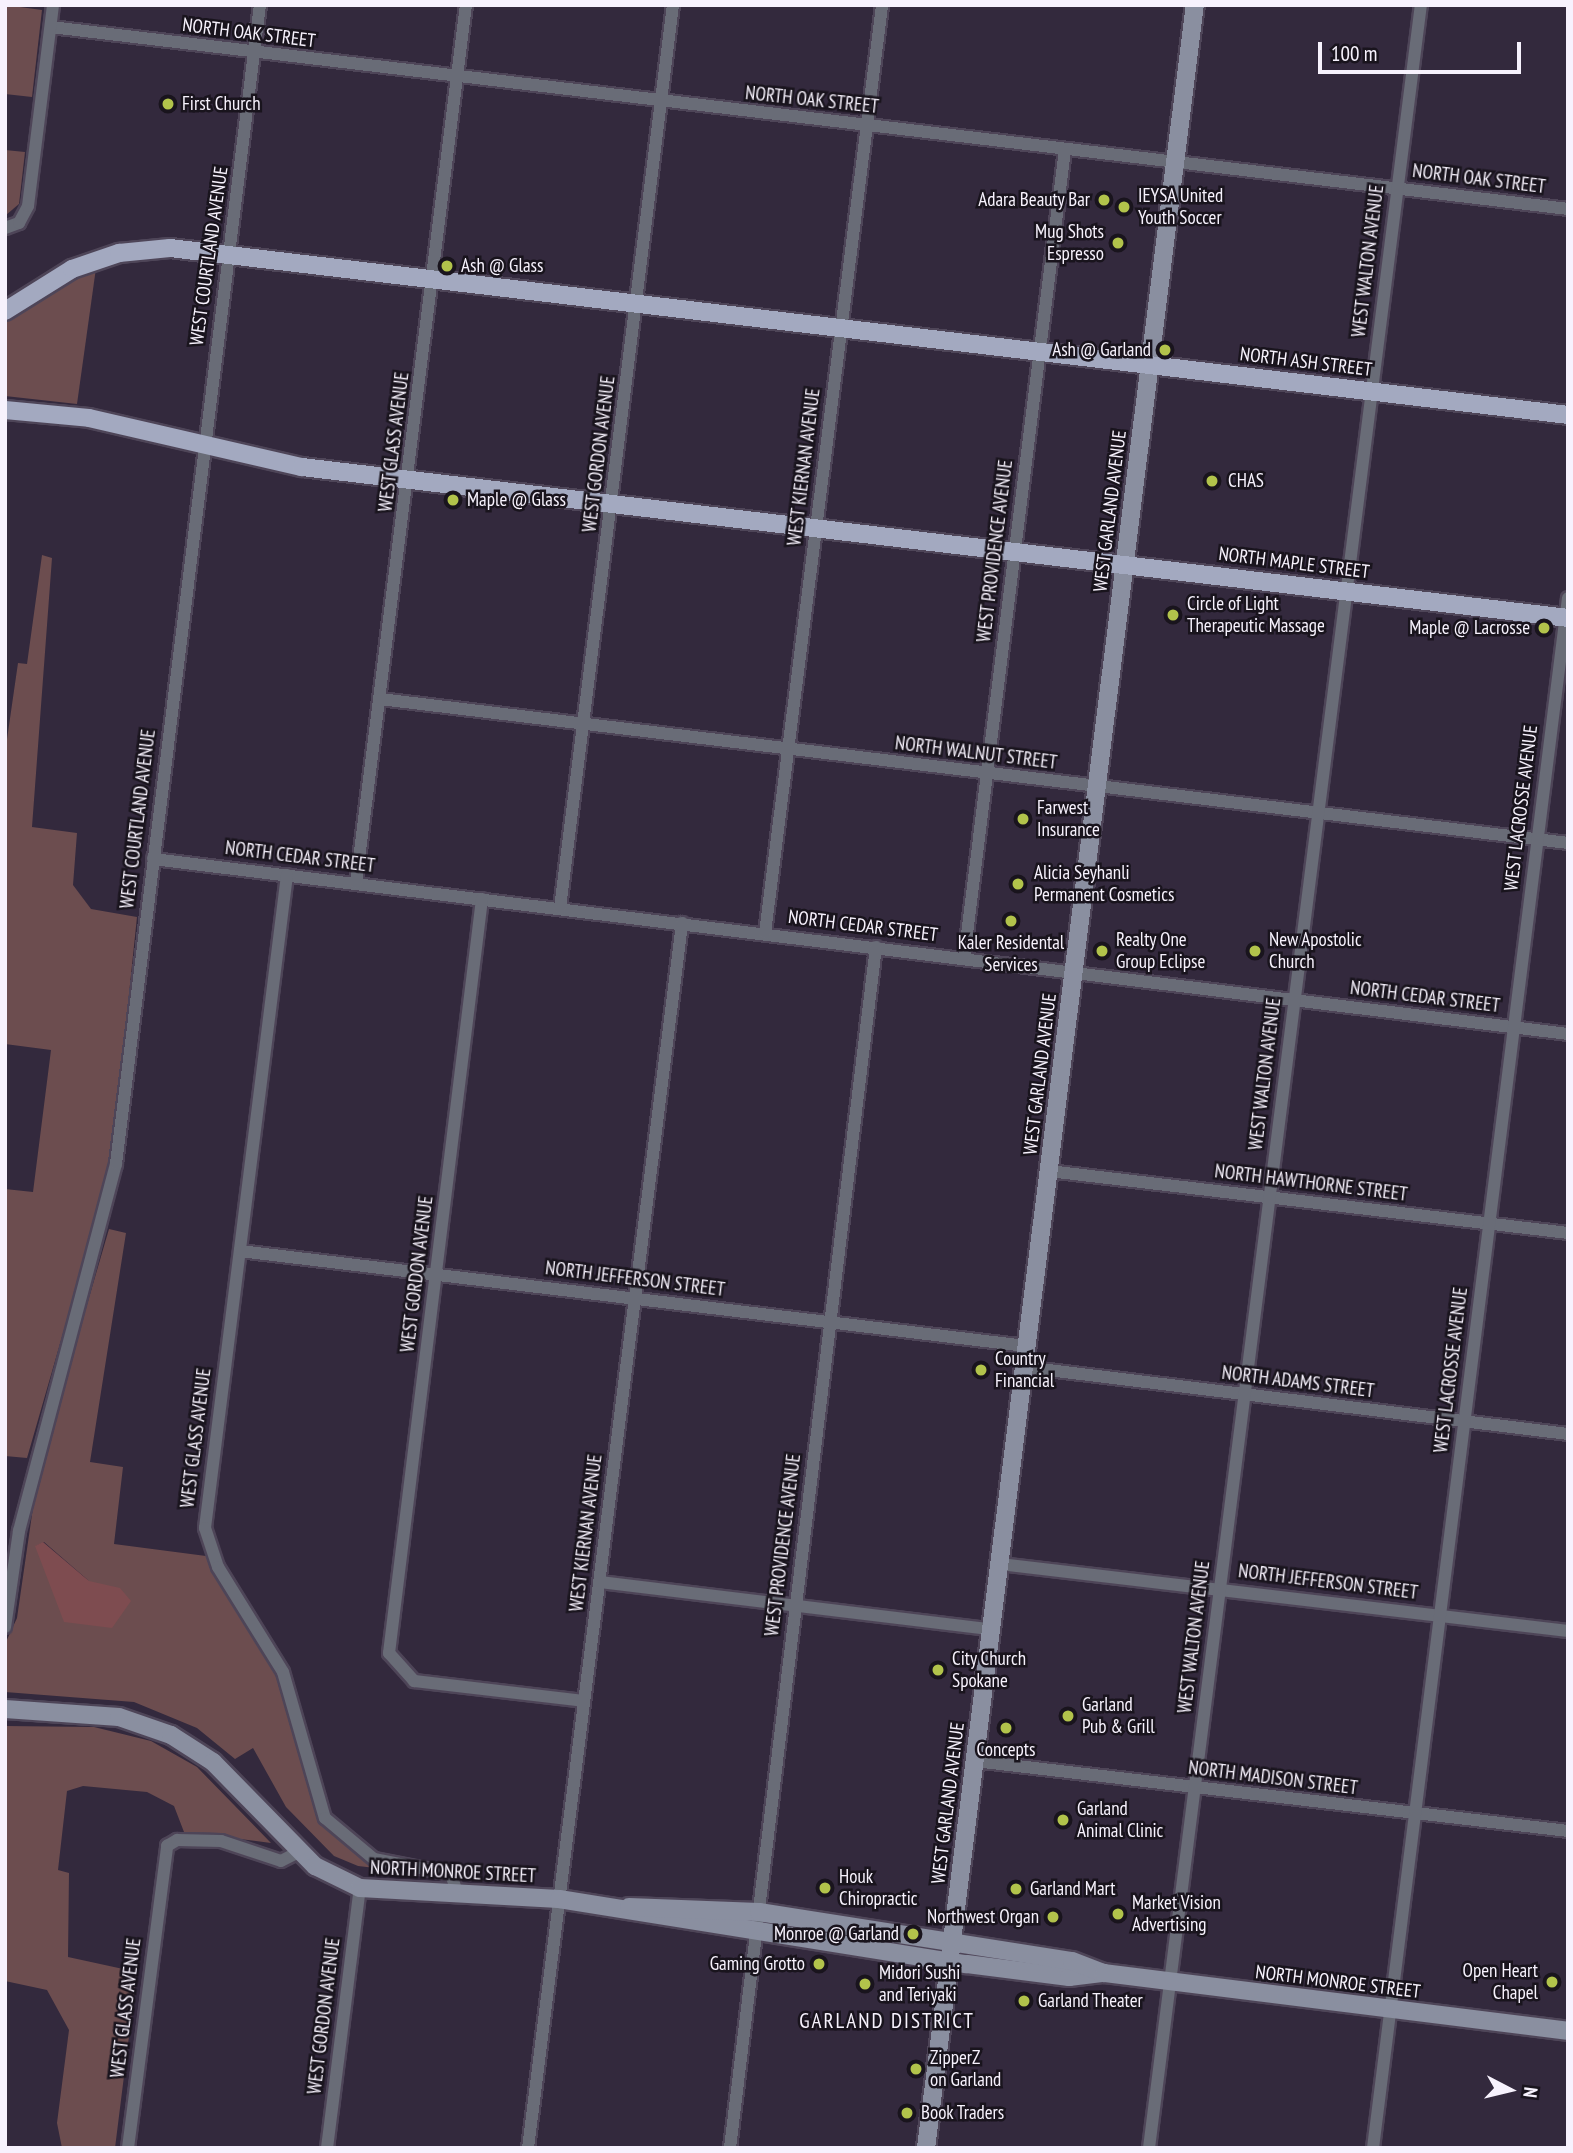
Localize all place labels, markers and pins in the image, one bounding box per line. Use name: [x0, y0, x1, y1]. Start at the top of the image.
place label: First Church: [182, 93, 260, 115]
marker: First Church: [160, 96, 176, 112]
place label: IEYSA United Youth Soccer: [1138, 185, 1224, 229]
place label: Adara Beauty Bar: [978, 189, 1090, 211]
marker: Adara Beauty Bar: [1096, 192, 1112, 208]
marker: IEYSA United Youth Soccer: [1116, 199, 1132, 215]
place label: Mug Shots Espresso: [1035, 221, 1104, 265]
marker: Mug Shots Espresso: [1110, 235, 1126, 251]
place label: Ash @ Glass: [461, 255, 543, 277]
marker: Ash @ Glass: [439, 258, 455, 274]
place label: Ash @ Garland: [1052, 339, 1151, 361]
marker: Ash @ Garland: [1157, 342, 1173, 358]
place label: CHAS: [1228, 470, 1264, 492]
marker: CHAS: [1202, 471, 1222, 491]
place label: Maple @ Glass: [467, 489, 566, 511]
marker: Maple @ Glass: [445, 492, 461, 508]
place label: Circle of Light Therapeutic Massage: [1187, 593, 1325, 637]
marker: Circle of Light Therapeutic Massage: [1165, 607, 1181, 623]
place label: Maple @ Lacrosse: [1409, 617, 1530, 639]
marker: Maple @ Lacrosse: [1536, 620, 1552, 636]
place label: Farwest Insurance: [1037, 797, 1100, 841]
marker: Farwest Insurance: [1015, 811, 1031, 827]
place label: Alicia Seyhanli Permanent Cosmetics: [1034, 862, 1174, 906]
marker: Alicia Seyhanli Permanent Cosmetics: [1008, 874, 1028, 894]
marker: Kaler Residental Services: [1003, 913, 1019, 929]
place label: Realty One Group Eclipse: [1116, 929, 1205, 973]
place label: New Apostolic Church: [1269, 929, 1363, 973]
place label: Kaler Residental Services: [958, 932, 1064, 976]
marker: Realty One Group Eclipse: [1094, 943, 1110, 959]
marker: New Apostolic Church: [1247, 943, 1263, 959]
place label: Country Financial: [995, 1348, 1054, 1392]
marker: Country Financial: [973, 1362, 989, 1378]
place label: City Church Spokane: [952, 1648, 1027, 1692]
marker: City Church Spokane: [930, 1662, 946, 1678]
place label: Garland Pub & Grill: [1082, 1694, 1155, 1738]
marker: Garland Pub & Grill: [1060, 1708, 1076, 1724]
marker: Concepts: [998, 1720, 1014, 1736]
place label: Concepts: [977, 1739, 1035, 1761]
place label: Garland Animal Clinic: [1077, 1798, 1163, 1842]
marker: Garland Animal Clinic: [1055, 1812, 1071, 1828]
place label: Houk Chiropractic: [839, 1866, 918, 1910]
place label: Garland Mart: [1030, 1878, 1115, 1900]
marker: Houk Chiropractic: [817, 1880, 833, 1896]
marker: Garland Mart: [1008, 1881, 1024, 1897]
place label: Market Vision Advertising: [1132, 1892, 1221, 1936]
place label: Northwest Organ: [927, 1906, 1039, 1928]
marker: Market Vision Advertising: [1110, 1906, 1126, 1922]
marker: Northwest Organ: [1045, 1909, 1061, 1925]
place label: Monroe @ Garland: [774, 1923, 899, 1945]
marker: Monroe @ Garland: [905, 1926, 921, 1942]
place label: Gaming Grotto: [710, 1953, 805, 1975]
marker: Gaming Grotto: [811, 1956, 827, 1972]
place label: Open Heart Chapel: [1463, 1960, 1538, 2004]
place label: Midori Sushi and Teriyaki: [879, 1962, 960, 2006]
marker: Open Heart Chapel: [1544, 1974, 1560, 1990]
marker: Midori Sushi and Teriyaki: [857, 1976, 873, 1992]
place label: Garland Theater: [1038, 1990, 1143, 2012]
marker: Garland Theater: [1016, 1993, 1032, 2009]
place label: ZipperZ on Garland: [930, 2047, 1001, 2091]
marker: ZipperZ on Garland: [908, 2061, 924, 2077]
place label: Book Traders: [921, 2102, 1005, 2124]
marker: Book Traders: [899, 2105, 915, 2121]

